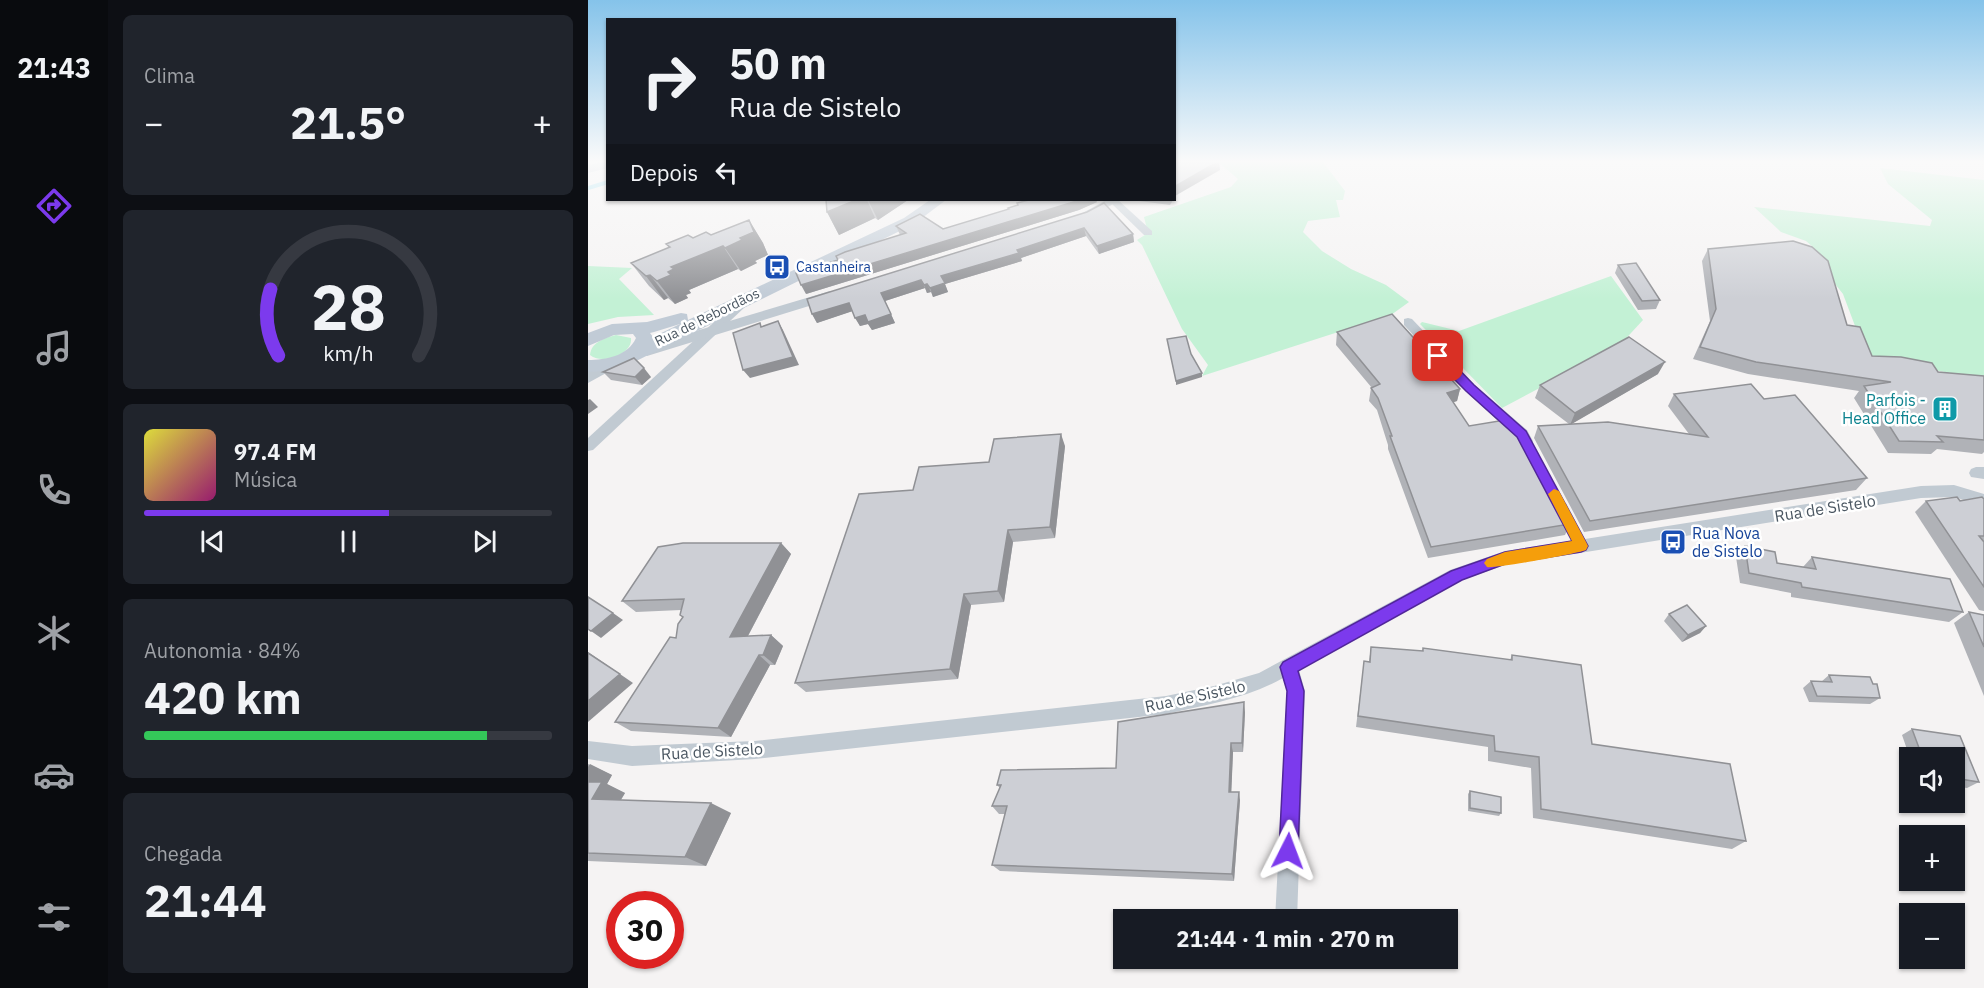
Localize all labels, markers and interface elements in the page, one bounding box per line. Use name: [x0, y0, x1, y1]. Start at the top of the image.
text: 50 m: [729, 36, 827, 91]
icon: right: [630, 42, 708, 120]
text: 21:43: [17, 50, 91, 85]
text: Clima: [144, 62, 195, 89]
text: Rua de Sistelo: [729, 89, 901, 124]
text: 21.5°: [290, 93, 406, 151]
text: −: [144, 101, 164, 144]
text: +: [532, 101, 552, 144]
icon: left: [710, 156, 743, 189]
text: Depois: [630, 158, 698, 187]
icon: directions: [33, 185, 75, 227]
bus stop icon: Castanheira: [762, 252, 792, 282]
place label: Castanheira: [796, 258, 871, 276]
text: 28: [311, 267, 385, 348]
street label: Rua de Rebordãos: [652, 284, 763, 350]
icon: music: [33, 327, 75, 369]
pin: [1412, 330, 1463, 381]
icon: arrive: [1421, 339, 1454, 372]
text: km/h: [323, 340, 373, 368]
place label: Parfois - Head Office: [1842, 390, 1926, 428]
building icon: Parfois - Head Office: [1930, 394, 1960, 424]
text: 97.4 FM: [234, 437, 317, 466]
text: Música: [234, 466, 297, 493]
icon: phone: [33, 469, 75, 511]
street label: Rua de Sistelo: [1773, 490, 1877, 526]
place label: Rua Nova de Sistelo: [1692, 523, 1763, 561]
icon: previous: [196, 525, 229, 558]
icon: pause: [332, 525, 365, 558]
icon: next: [468, 525, 501, 558]
bus stop icon: Rua Nova de Sistelo: [1658, 527, 1688, 557]
icon: climate: [33, 612, 75, 654]
text: Autonomia · 84%: [144, 637, 301, 664]
text: 420 km: [144, 668, 302, 726]
street label: Rua de Sistelo: [1143, 676, 1247, 716]
street label: Rua de Sistelo: [660, 738, 764, 764]
map controls: [1899, 747, 1965, 969]
button: sound: [1899, 747, 1965, 813]
icon: car: [33, 754, 75, 796]
position arrow: [1256, 819, 1320, 883]
button: +: [1899, 825, 1965, 891]
text: Chegada: [144, 840, 222, 867]
text: 21:44: [144, 871, 267, 929]
speed limit sign: 30: [606, 891, 684, 969]
icon: filters: [33, 896, 75, 938]
button: −: [1899, 903, 1965, 969]
text: 21:44 · 1 min · 270 m: [1176, 924, 1395, 953]

